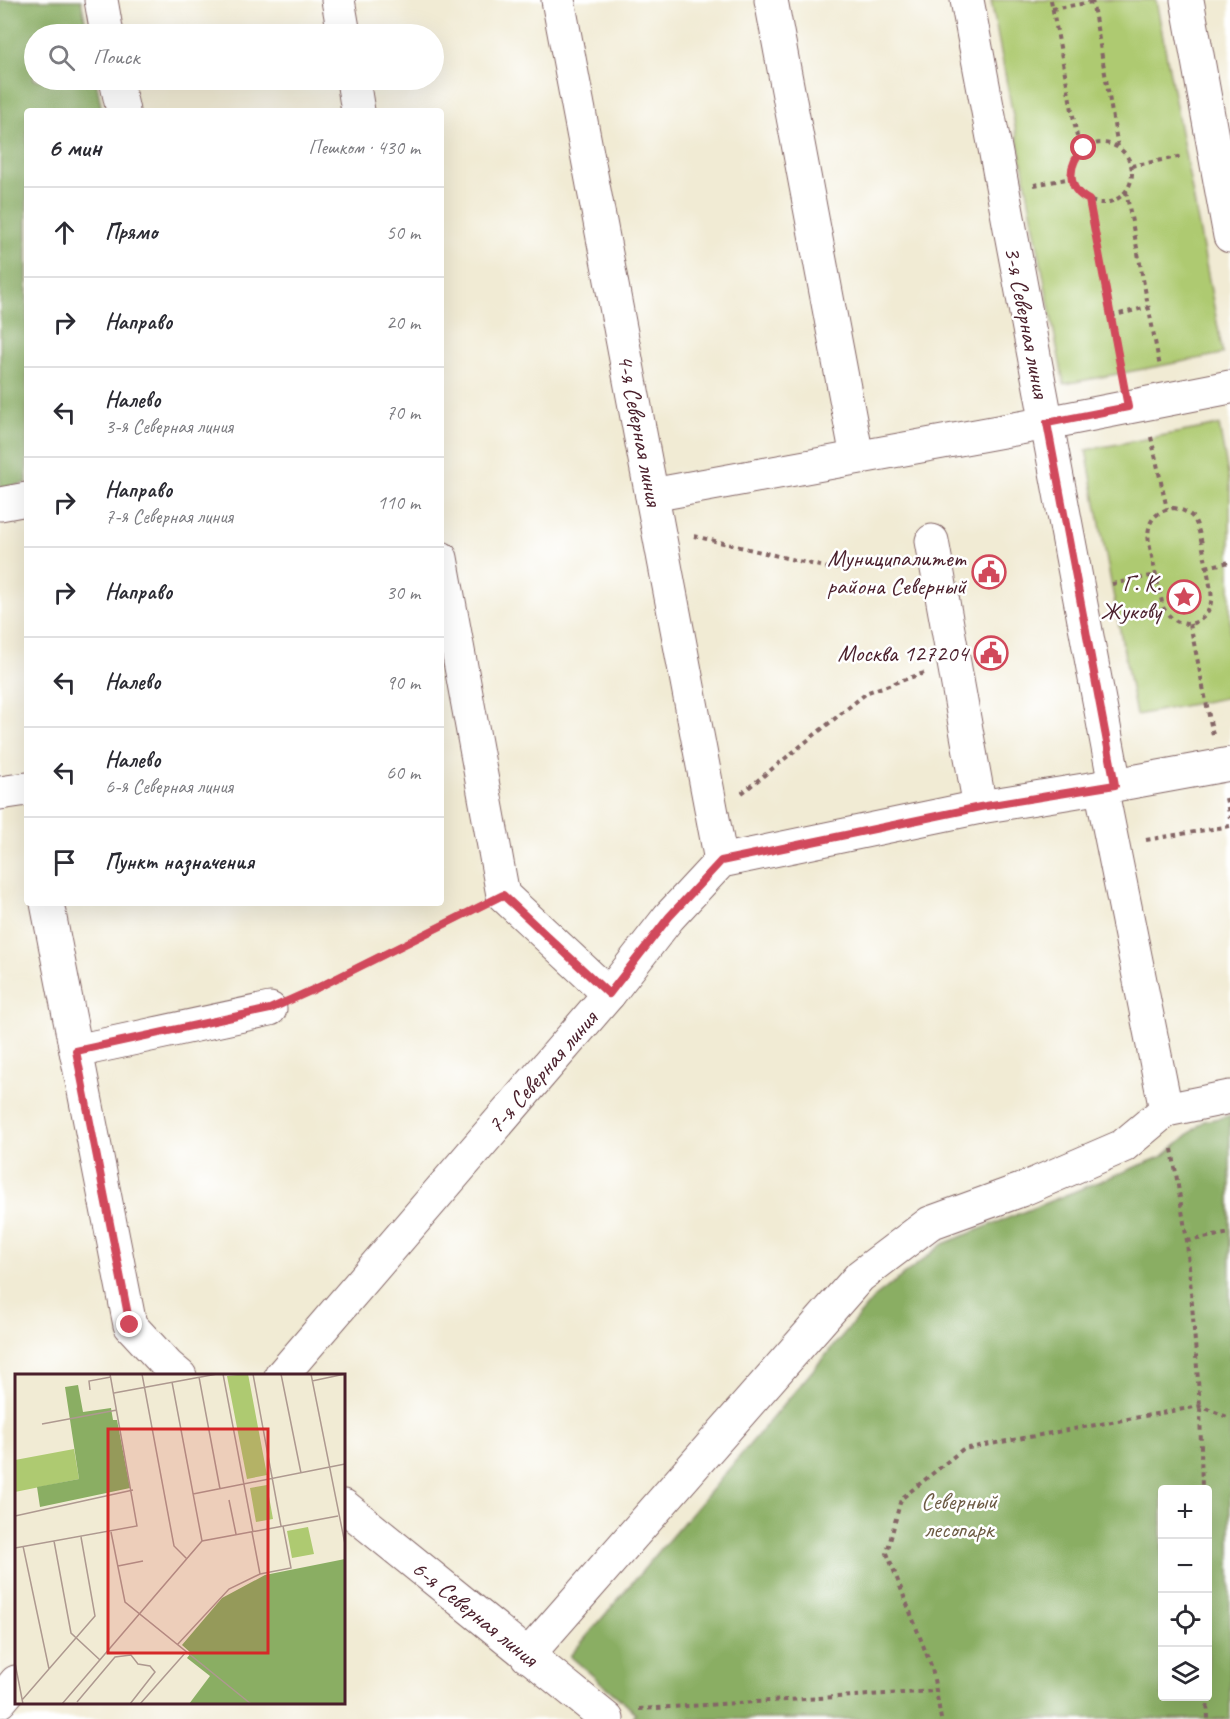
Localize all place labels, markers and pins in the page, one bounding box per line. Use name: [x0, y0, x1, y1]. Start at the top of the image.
place label: Муниципалитет района Северный: [827, 543, 968, 601]
public building icon: Муниципалитет района Северный: [971, 554, 1007, 590]
place label: Г. К. Жукову: [1101, 568, 1163, 626]
place icon: Г. К. Жукову: [1166, 579, 1202, 615]
public building icon: Москва 127204: [973, 635, 1009, 671]
place label: Москва 127204: [837, 638, 970, 668]

